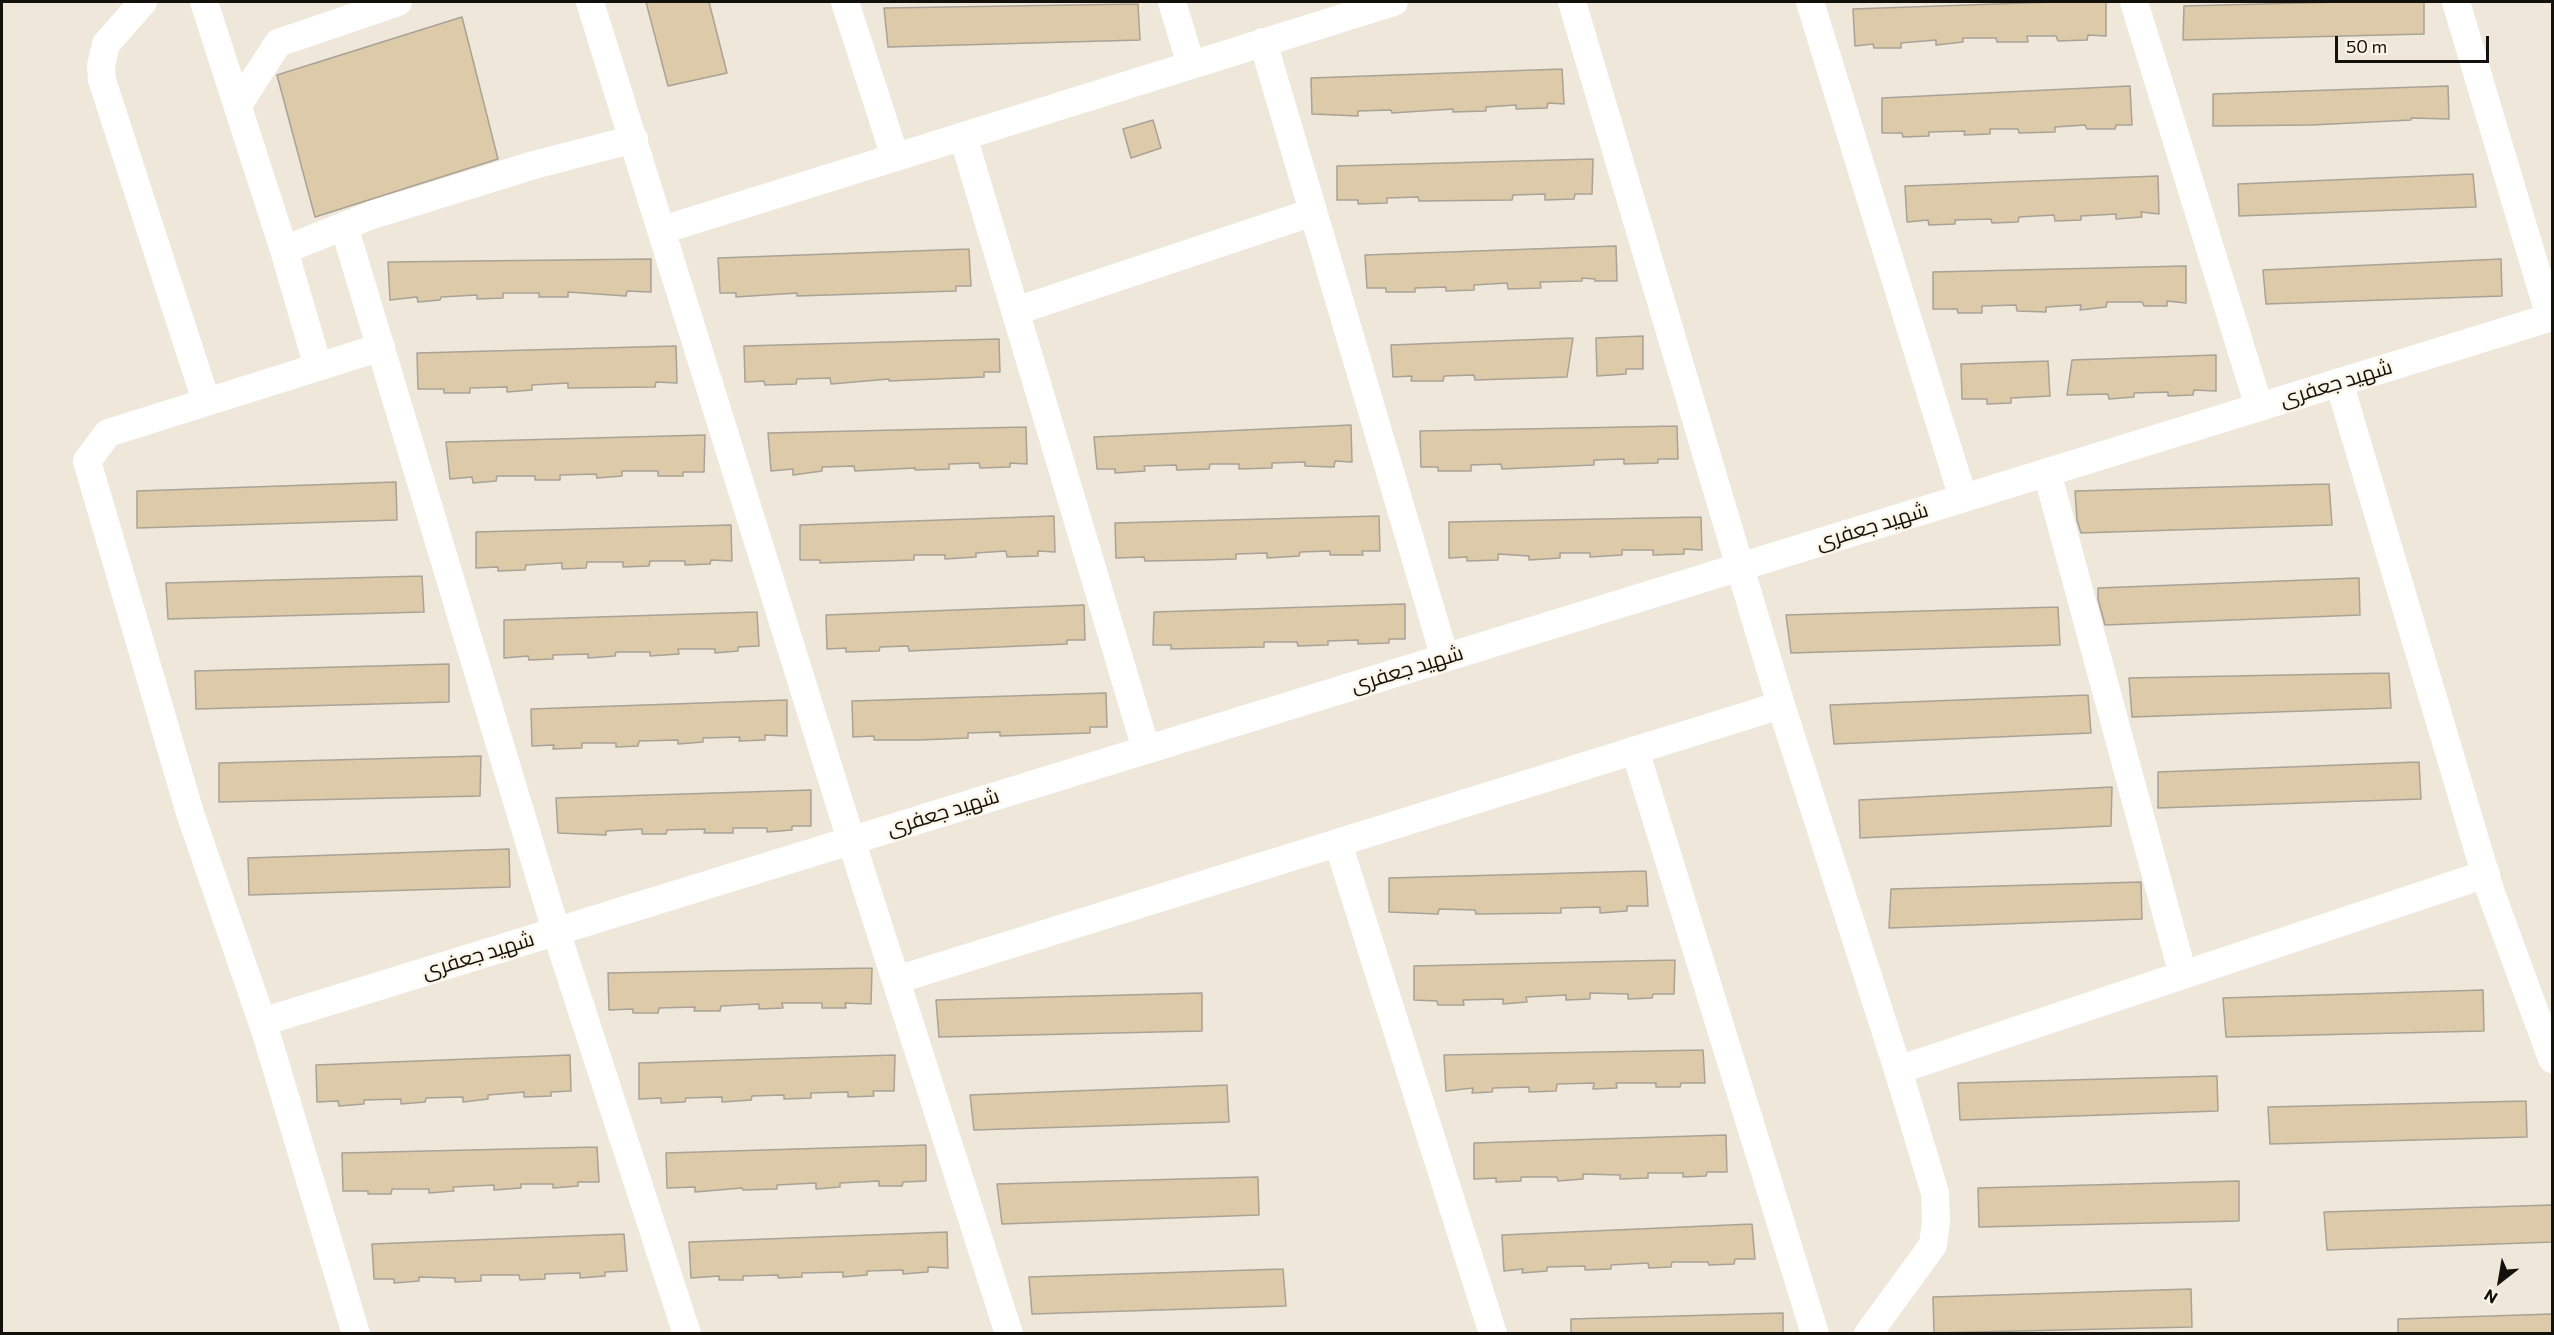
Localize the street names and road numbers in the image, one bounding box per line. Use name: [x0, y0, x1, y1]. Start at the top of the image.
street label: شهید جعفری: [2277, 354, 2395, 412]
street label: شهید جعفری: [1813, 497, 1931, 555]
street label: شهید جعفری: [1348, 640, 1466, 698]
street label: شهید جعفری: [884, 783, 1002, 841]
street label: شهید جعفری: [419, 926, 537, 984]

